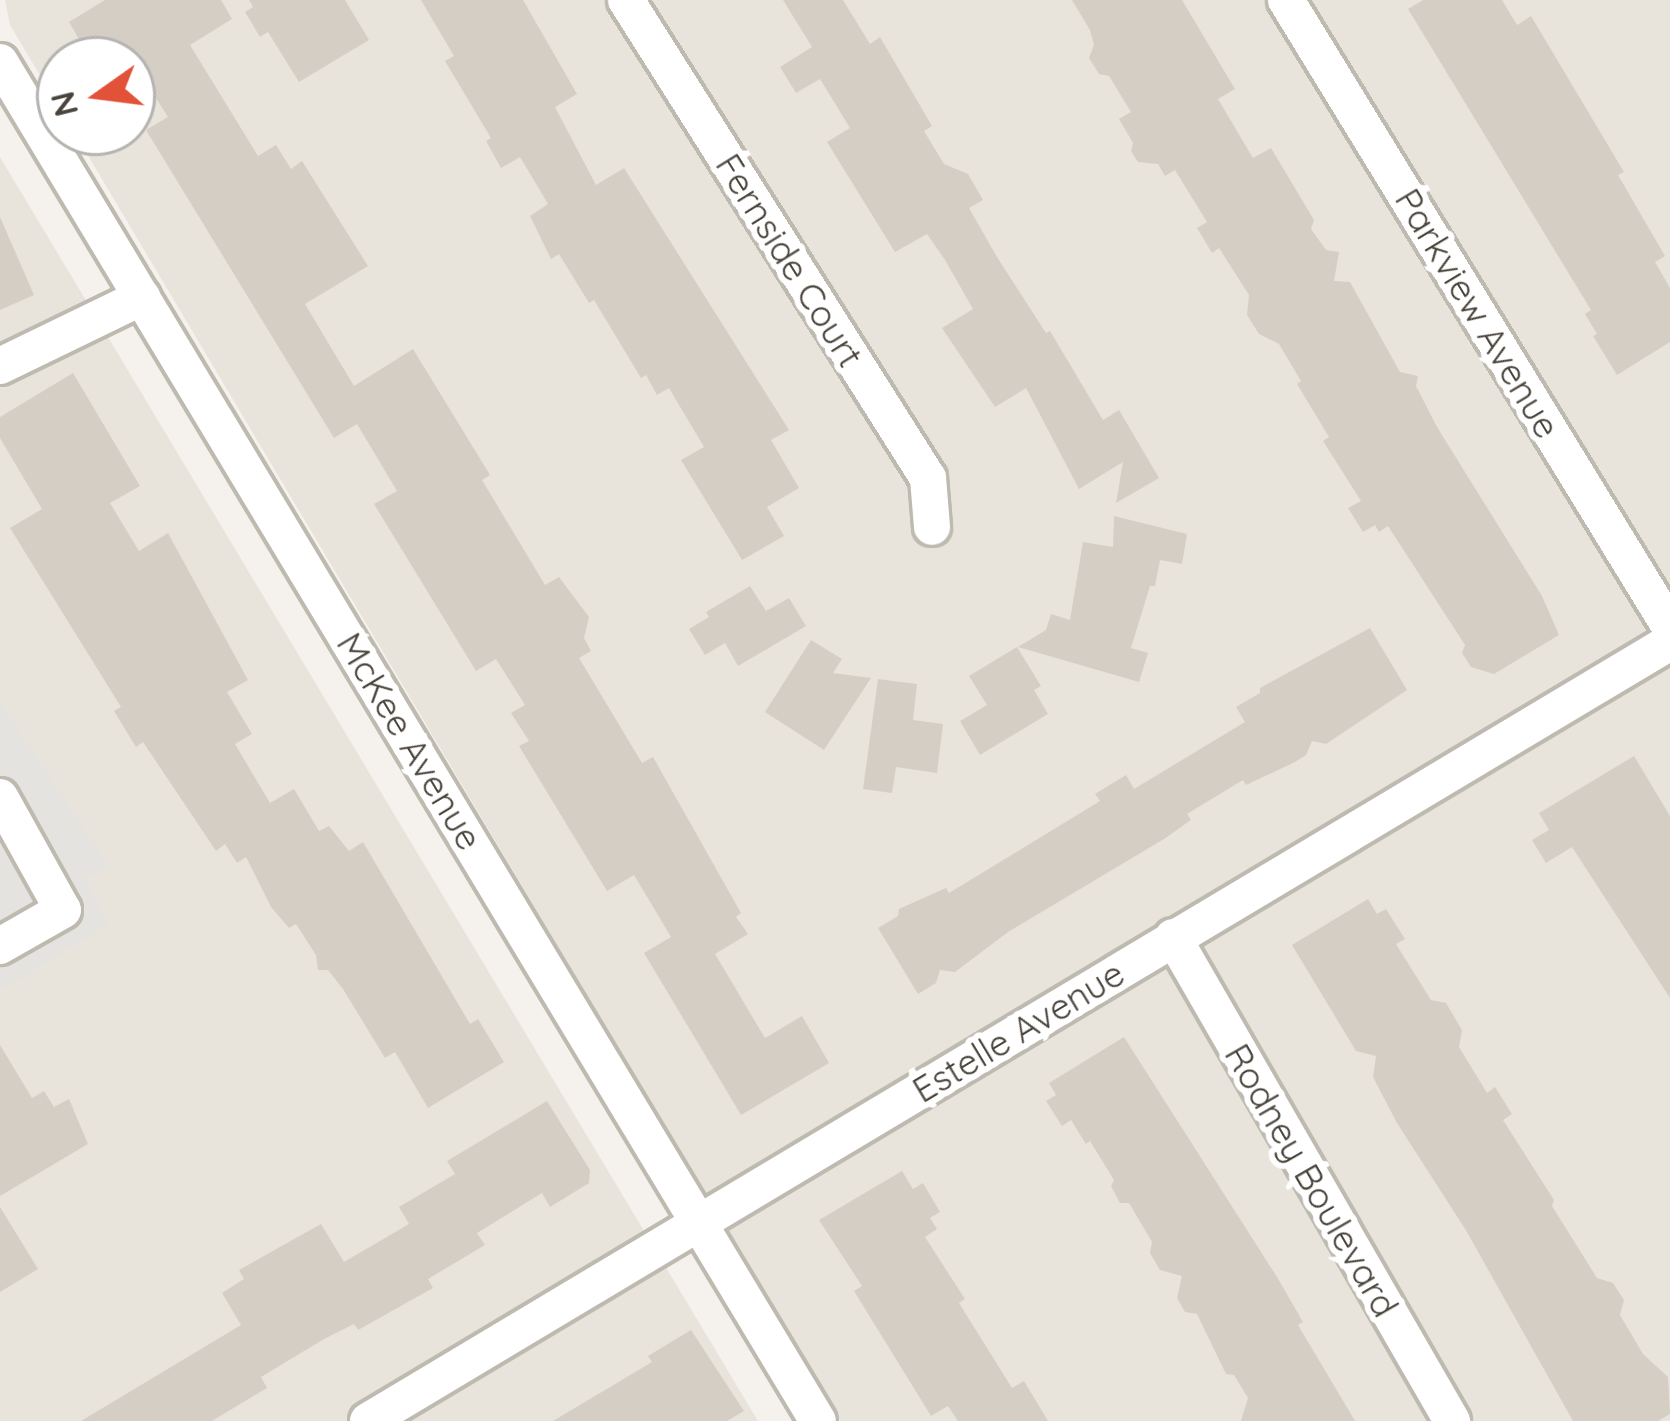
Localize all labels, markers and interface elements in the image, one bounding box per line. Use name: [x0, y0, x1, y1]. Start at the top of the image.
north arrow: [36, 36, 156, 156]
text: N: [41, 87, 86, 121]
street label: Fernside Court: [707, 145, 873, 375]
street label: Parkview Avenue: [1387, 180, 1569, 446]
street label: McKee Avenue: [328, 625, 492, 857]
street label: Estelle Avenue: [904, 951, 1132, 1111]
street label: Rodney Boulevard: [1216, 1036, 1408, 1324]

